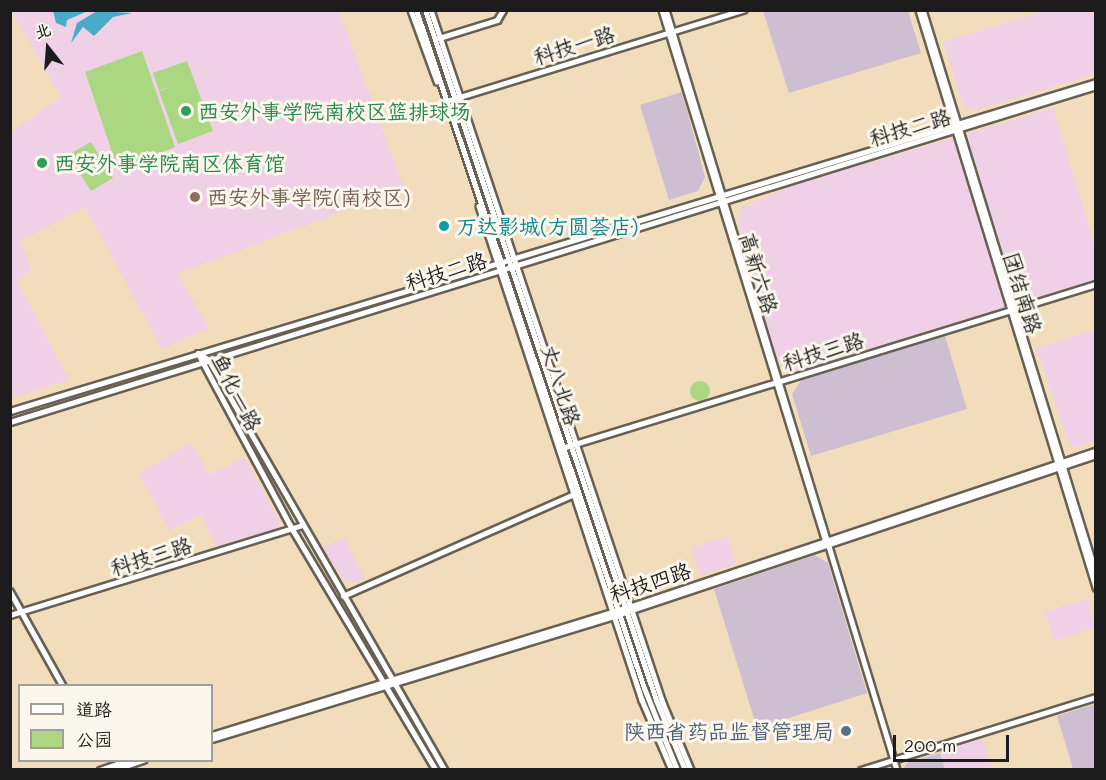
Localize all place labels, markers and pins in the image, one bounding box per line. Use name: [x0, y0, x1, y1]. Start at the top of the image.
place label: 西安外事学院南校区篮排球场: [198, 98, 471, 124]
marker: 西安外事学院南校区篮排球场: [179, 104, 193, 118]
place label: 西安外事学院南区体育馆: [54, 150, 285, 176]
marker: 西安外事学院南区体育馆: [35, 156, 49, 170]
place label: 西安外事学院(南校区): [207, 184, 410, 210]
marker: 西安外事学院(南校区): [188, 190, 202, 204]
place label: 万达影城(方圆荟店): [456, 213, 638, 239]
marker: 万达影城(方圆荟店): [437, 219, 451, 233]
place label: 陕西省药品监督管理局: [624, 718, 834, 744]
marker: 陕西省药品监督管理局: [839, 724, 853, 738]

